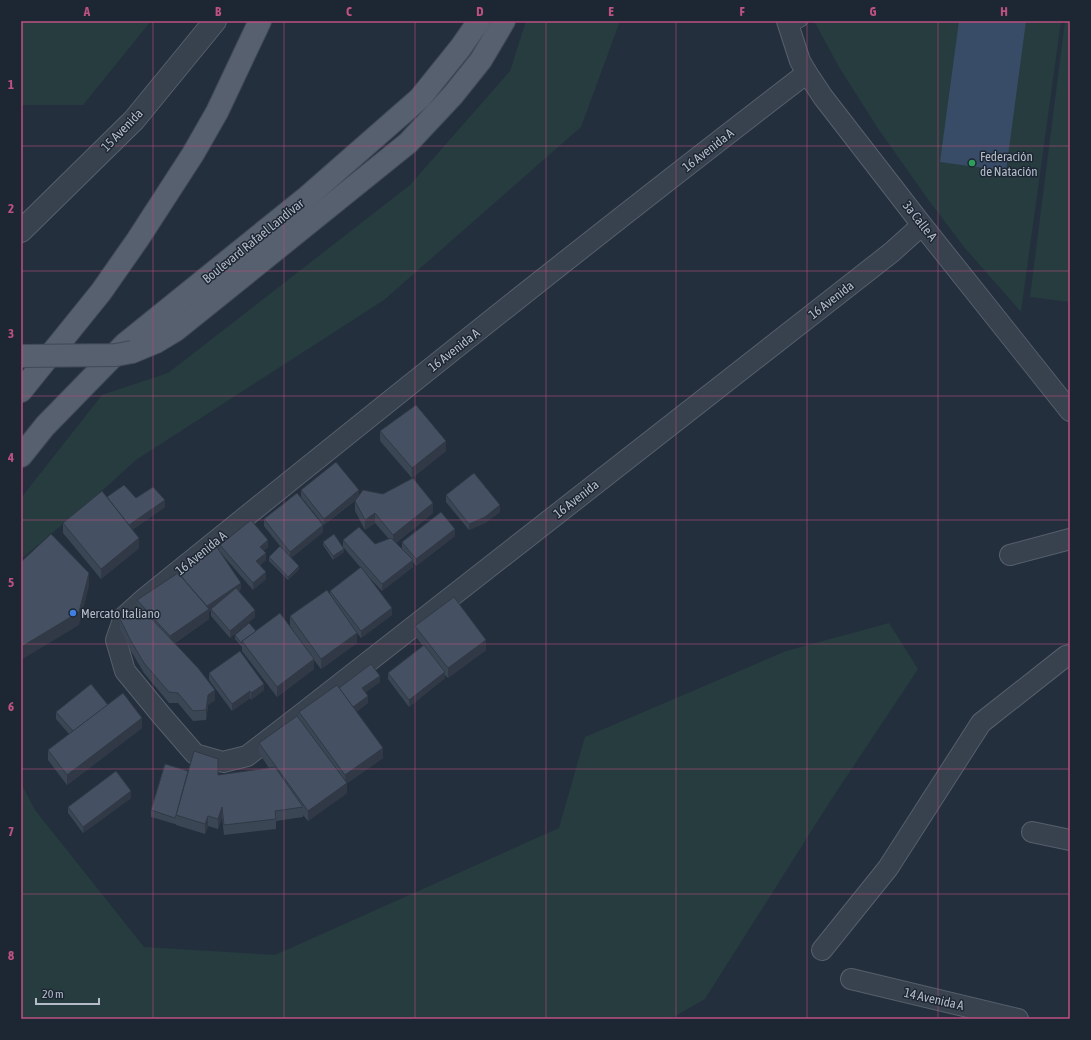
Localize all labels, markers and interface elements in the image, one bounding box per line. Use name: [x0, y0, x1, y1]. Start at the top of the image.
text: A: [83, 4, 91, 19]
text: B: [215, 4, 222, 19]
text: C: [346, 4, 352, 19]
text: D: [476, 4, 484, 19]
text: E: [608, 4, 614, 19]
text: F: [739, 4, 745, 19]
text: G: [870, 4, 877, 19]
text: H: [1000, 4, 1008, 19]
text: 1: [8, 77, 14, 92]
street label: 15 Avenida: [98, 106, 146, 154]
street label: 16 Avenida A: [679, 125, 737, 175]
place label: Federación de Natación: [980, 149, 1038, 179]
marker: Federación de Natación: [967, 158, 977, 168]
street label: Boulevard Rafael Landívar: [199, 196, 307, 286]
street label: 3a Calle A: [900, 198, 941, 244]
text: 2: [8, 201, 14, 216]
street label: 16 Avenida: [805, 278, 857, 322]
street label: 16 Avenida A: [425, 325, 483, 375]
text: 3: [8, 326, 14, 341]
text: 4: [7, 450, 14, 465]
street label: 16 Avenida: [550, 477, 602, 521]
street label: 16 Avenida A: [173, 528, 230, 578]
text: 5: [8, 575, 14, 590]
place label: Mercato Italiano: [81, 606, 160, 621]
marker: Mercato Italiano: [68, 608, 78, 618]
text: 6: [8, 699, 14, 714]
text: 7: [8, 824, 14, 839]
text: 8: [8, 948, 14, 963]
scale bar: [36, 980, 99, 1006]
street label: 14 Avenida A: [903, 985, 966, 1013]
text: 20 m: [42, 987, 64, 1001]

